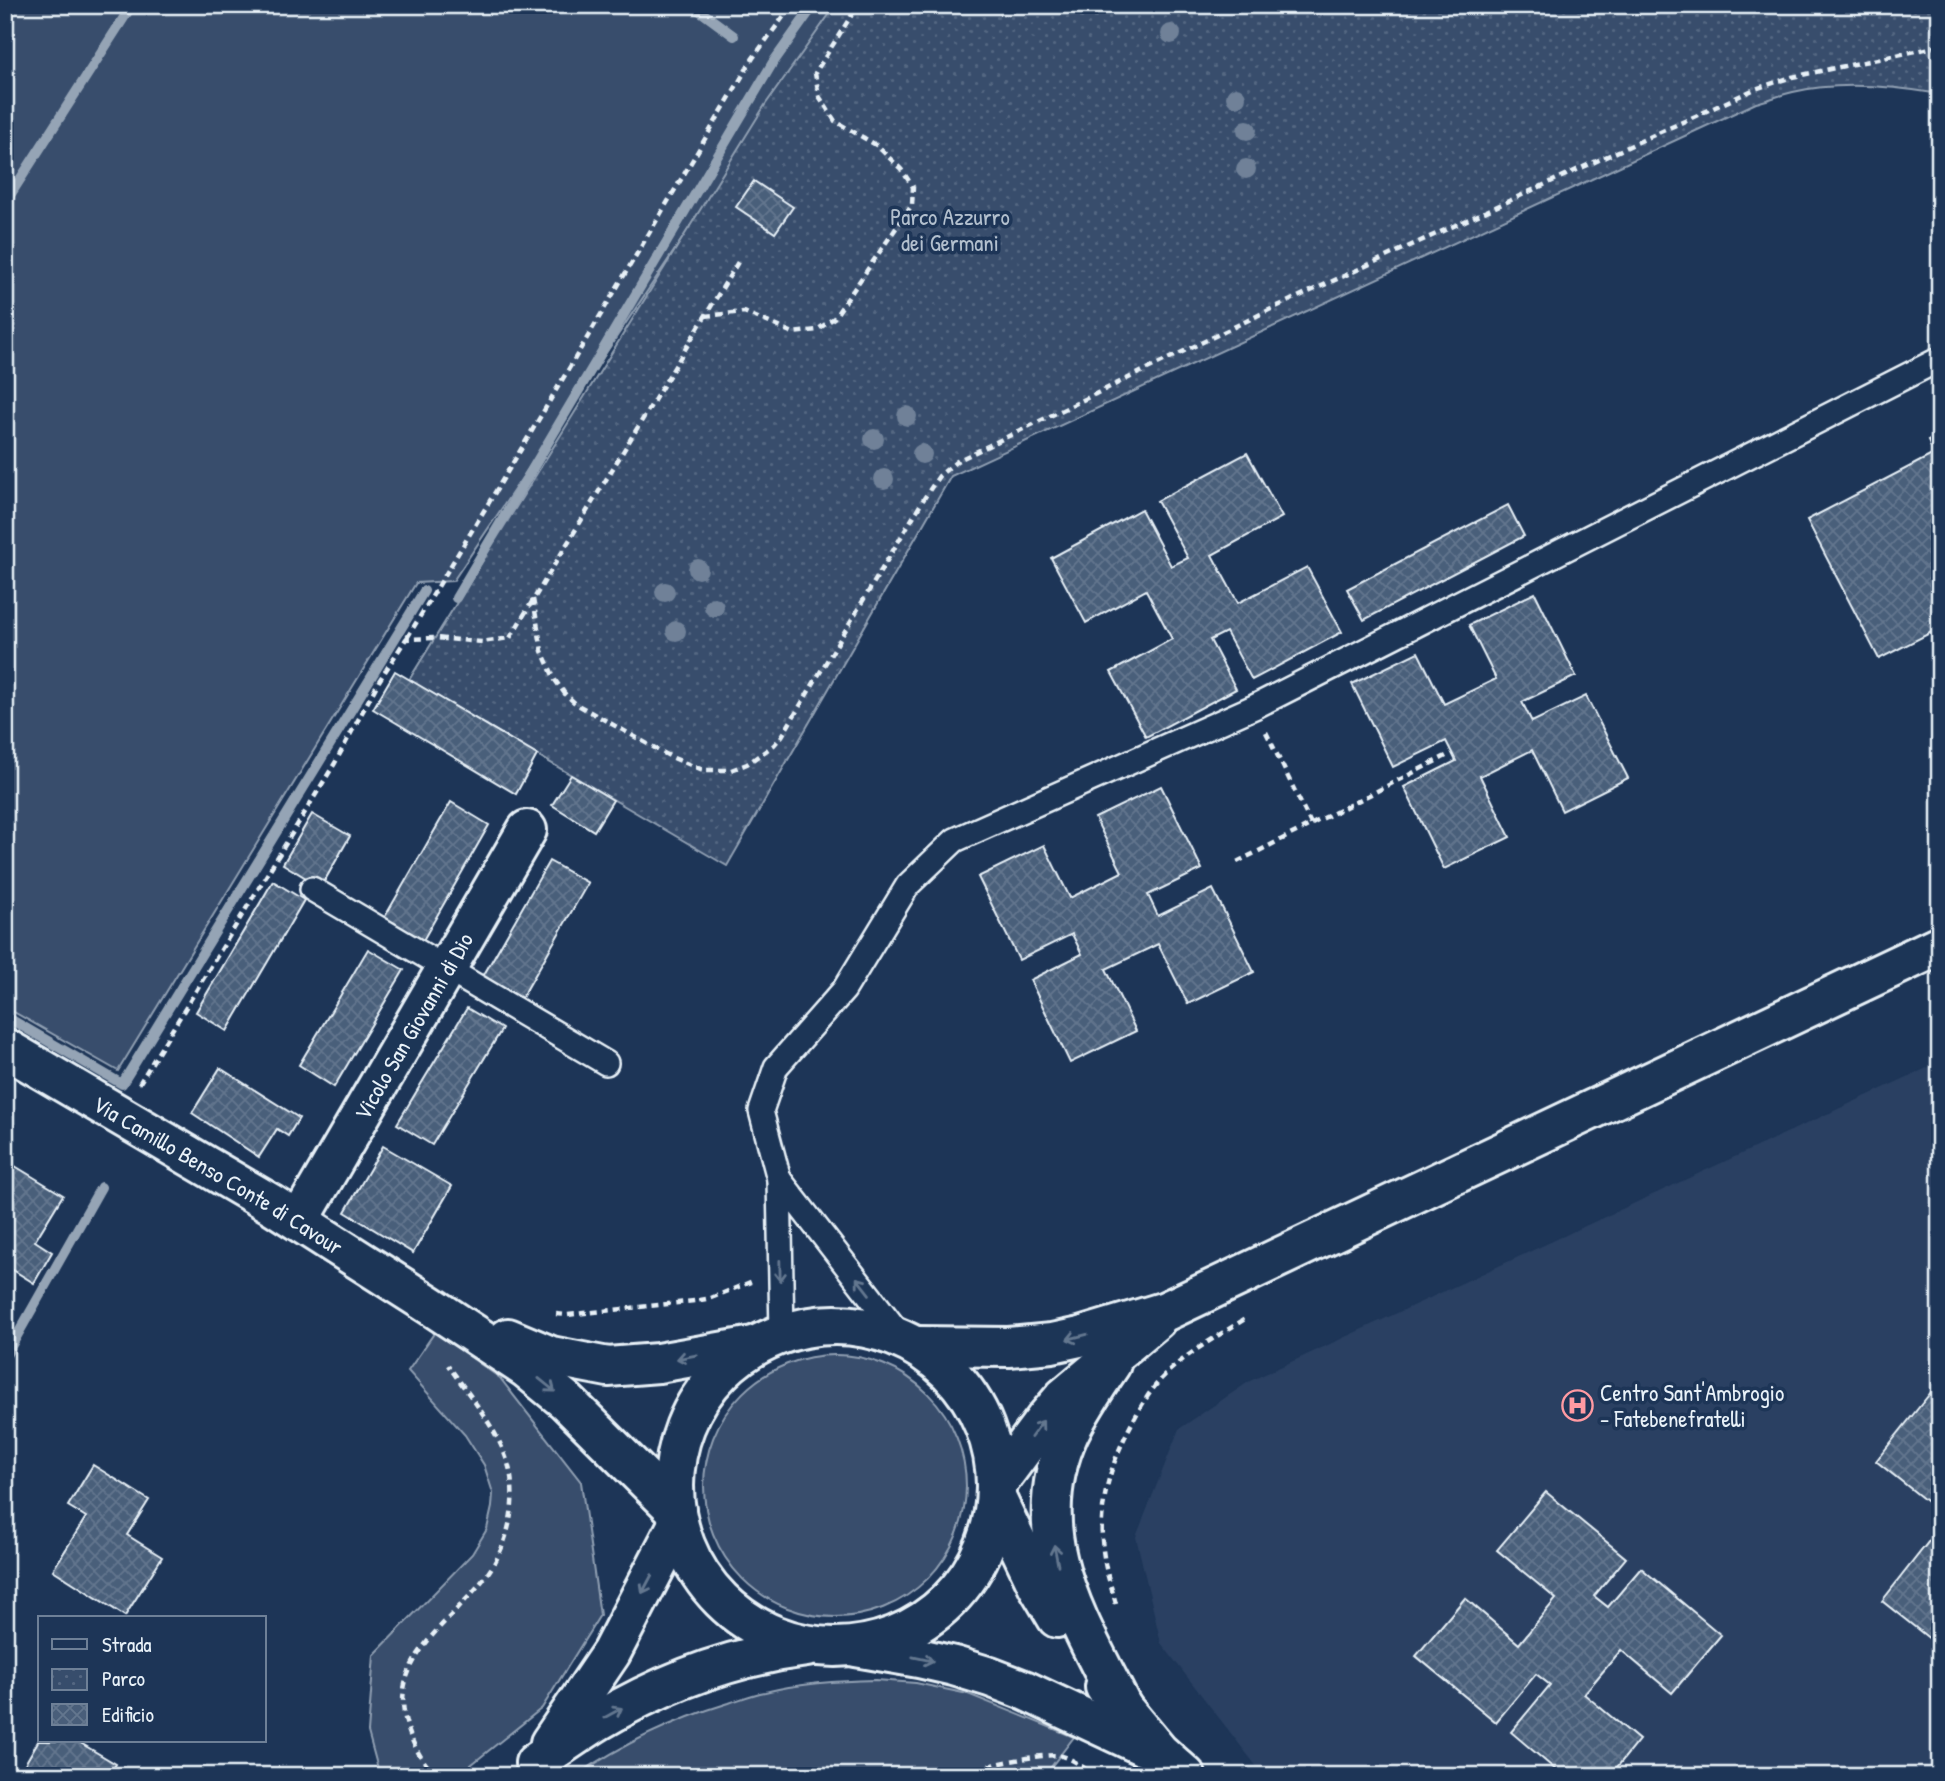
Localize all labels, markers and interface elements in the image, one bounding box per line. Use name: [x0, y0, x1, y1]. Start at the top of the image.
park label: Parco Azzurro dei Germani: [890, 201, 1010, 258]
street label: Vicolo San Giovanni di Dio: [346, 926, 480, 1125]
street label: Via Camillo Benso Conte di Cavour: [88, 1088, 349, 1261]
one-way arrow: [774, 1259, 787, 1282]
one-way arrow: [855, 1278, 870, 1296]
one-way arrow: [1066, 1331, 1089, 1344]
one-way arrow: [676, 1351, 699, 1364]
one-way arrow: [537, 1377, 555, 1393]
place label: Centro Sant'Ambrogio - Fatebenefratelli: [1600, 1377, 1784, 1434]
hospital icon: Centro Sant'Ambrogio - Fatebenefratelli: [1560, 1388, 1594, 1422]
one-way arrow: [1030, 1420, 1045, 1439]
one-way arrow: [1048, 1544, 1062, 1567]
one-way arrow: [639, 1573, 653, 1594]
legend: [38, 1616, 266, 1742]
text: Strada: [102, 1630, 152, 1659]
one-way arrow: [911, 1653, 934, 1666]
text: Parco: [102, 1664, 145, 1693]
text: Edificio: [102, 1700, 154, 1729]
one-way arrow: [602, 1706, 623, 1719]

